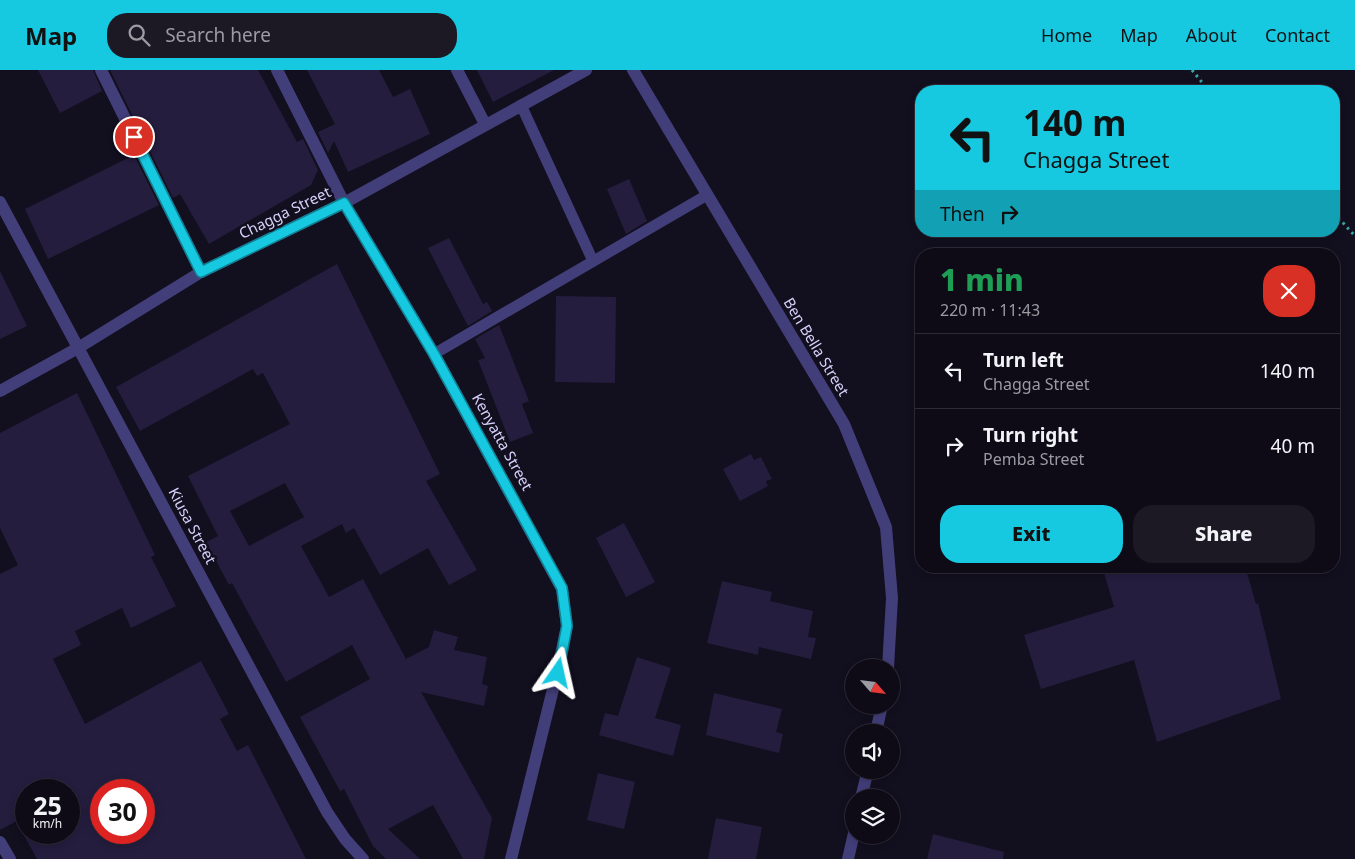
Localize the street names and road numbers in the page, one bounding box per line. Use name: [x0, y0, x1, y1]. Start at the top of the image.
street label: Chagga Street: [235, 181, 334, 243]
street label: Ben Bella Street: [780, 294, 854, 400]
street label: Kenyatta Street: [468, 389, 538, 494]
street label: Kiusa Street: [164, 484, 222, 568]

